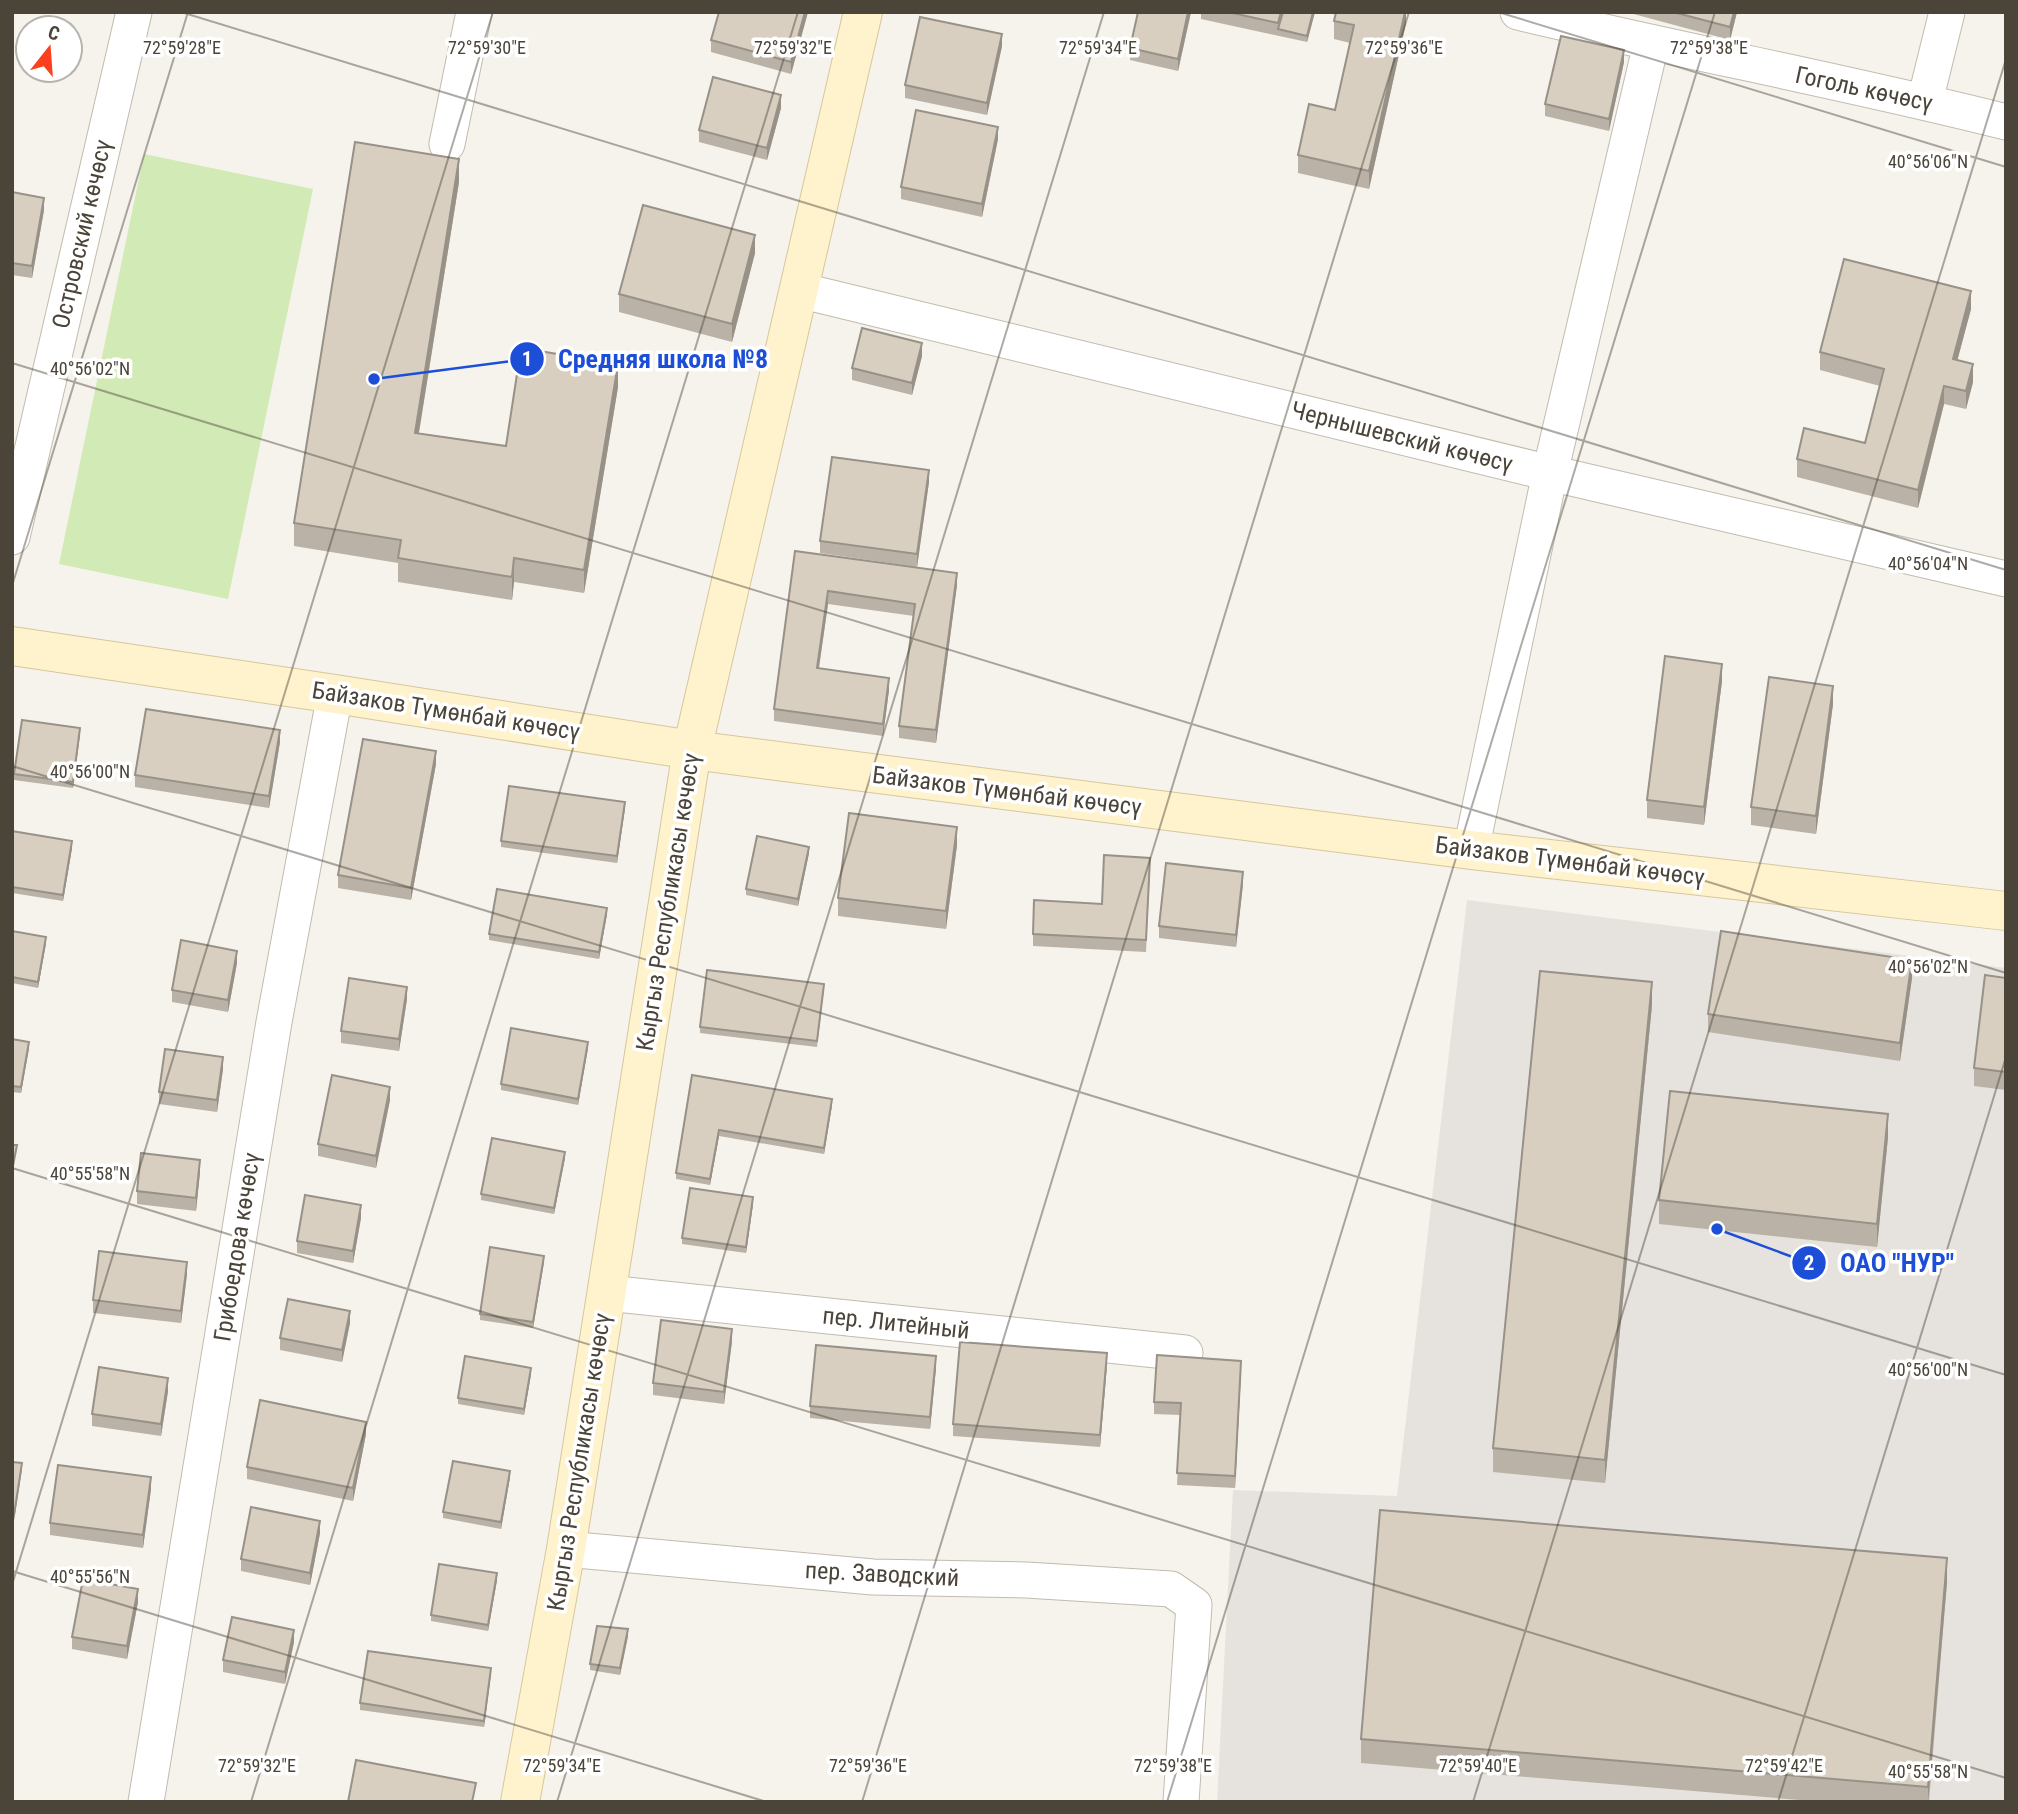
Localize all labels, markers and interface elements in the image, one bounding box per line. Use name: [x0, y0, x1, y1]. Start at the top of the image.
north arrow: [14, 14, 84, 84]
text: С: [45, 21, 63, 46]
text: 72°59'28"E: [143, 37, 221, 58]
text: 72°59'30"E: [448, 37, 526, 58]
text: 72°59'32"E: [754, 37, 832, 58]
text: 72°59'34"E: [1059, 37, 1137, 58]
text: 72°59'36"E: [1365, 37, 1443, 58]
text: 72°59'38"E: [1670, 37, 1748, 58]
street label: Гоголь көчөсү: [1793, 61, 1936, 117]
street label: Островский көчөсү: [47, 137, 117, 331]
text: 40°56'06"N: [1888, 151, 1968, 172]
callout: Средняя школа №8: [509, 335, 782, 382]
text: Средняя школа №8: [558, 344, 768, 374]
text: 1: [522, 347, 532, 371]
text: 40°56'02"N: [50, 358, 130, 379]
street label: Чернышевский көчөсү: [1288, 396, 1516, 478]
text: 40°56'04"N: [1888, 553, 1968, 574]
street label: Байзаков Түмөнбай көчөсү: [310, 676, 582, 746]
street label: Кыргыз Республикасы көчөсү: [631, 751, 705, 1053]
text: 40°56'00"N: [50, 761, 130, 782]
street label: Байзаков Түмөнбай көчөсү: [871, 761, 1143, 821]
street label: Байзаков Түмөнбай көчөсү: [1434, 831, 1706, 891]
text: 40°56'02"N: [1888, 956, 1968, 977]
street label: Грибоедова көчөсү: [208, 1150, 266, 1343]
text: 40°55'58"N: [50, 1163, 130, 1184]
callout: ОАО "НУР": [1791, 1239, 1968, 1286]
text: ОАО "НУР": [1840, 1248, 1954, 1278]
text: 2: [1804, 1251, 1814, 1275]
street label: пер. Литейный: [821, 1301, 971, 1345]
street label: Кыргыз Республикасы көчөсү: [542, 1311, 616, 1613]
text: 40°56'00"N: [1888, 1359, 1968, 1380]
street label: пер. Заводский: [804, 1556, 960, 1592]
text: 40°55'56"N: [50, 1566, 130, 1587]
text: 72°59'32"E: [218, 1755, 296, 1776]
text: 72°59'34"E: [523, 1755, 601, 1776]
text: 72°59'36"E: [829, 1755, 907, 1776]
text: 72°59'38"E: [1134, 1755, 1212, 1776]
text: 72°59'40"E: [1439, 1755, 1517, 1776]
text: 72°59'42"E: [1745, 1755, 1823, 1776]
text: 40°55'58"N: [1888, 1761, 1968, 1782]

